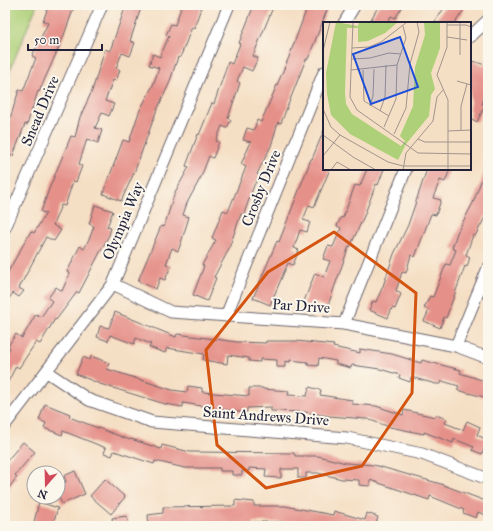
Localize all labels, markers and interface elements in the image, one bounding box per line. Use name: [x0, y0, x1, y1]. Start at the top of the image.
inset map: [323, 22, 471, 170]
scale bar: [28, 26, 102, 52]
text: 50 m: [34, 33, 59, 47]
street label: Snead Drive: [17, 73, 63, 149]
street label: Crosby Drive: [237, 147, 285, 229]
street label: Olympia Way: [99, 178, 148, 263]
street label: Par Drive: [271, 295, 331, 317]
street label: Saint Andrews Drive: [202, 403, 330, 429]
north arrow: [26, 465, 66, 505]
text: N: [36, 486, 49, 502]

